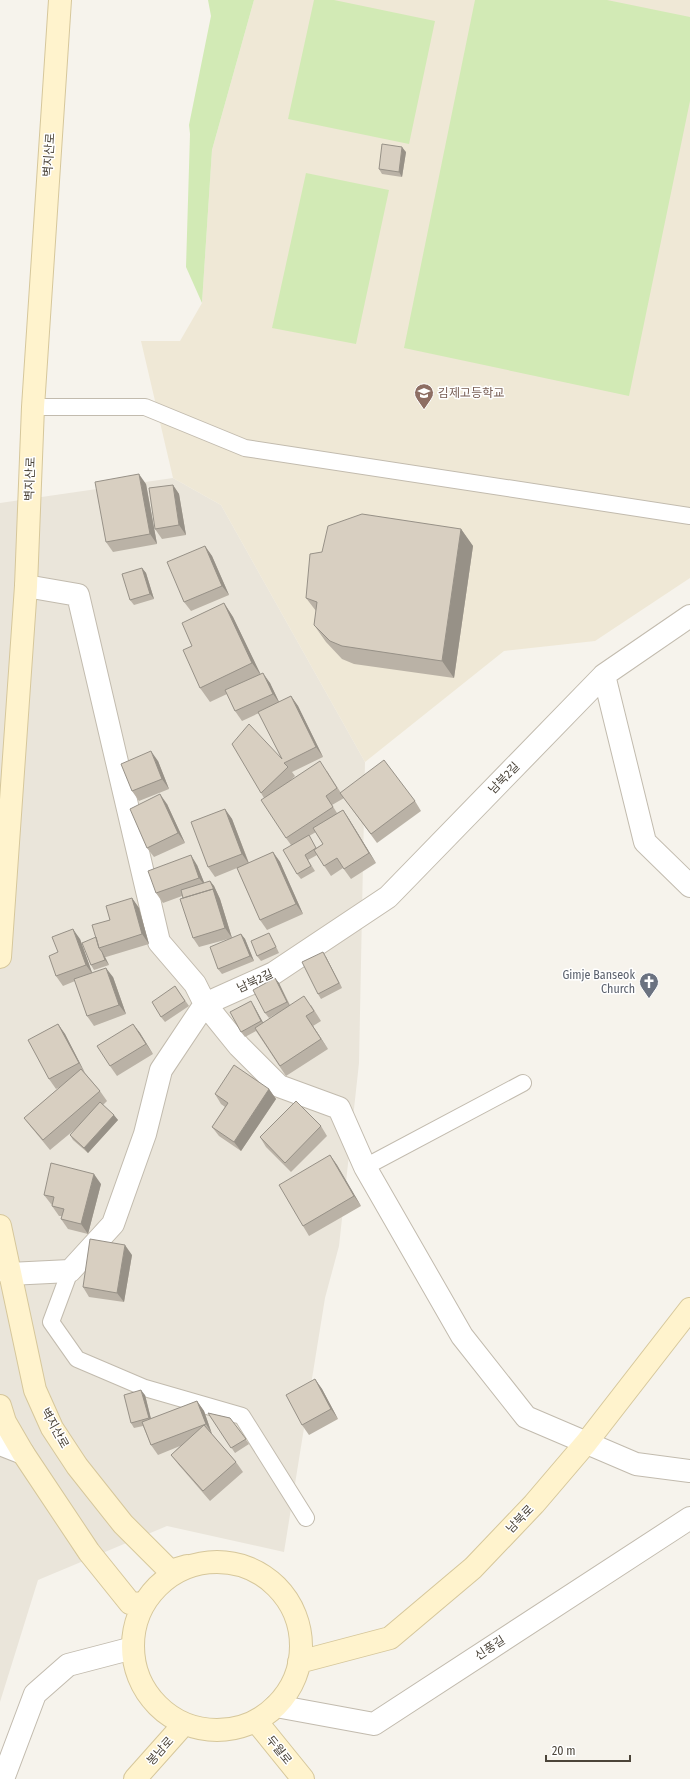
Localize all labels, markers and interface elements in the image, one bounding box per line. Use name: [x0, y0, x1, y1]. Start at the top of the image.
street label: 벽지산로: [40, 132, 58, 178]
school or university icon: 김제고등학교: [413, 382, 435, 410]
place label: 김제고등학교: [438, 386, 504, 400]
street label: 벽지산로: [22, 457, 38, 501]
street label: 남북2길: [486, 759, 522, 797]
street label: 남북2길: [235, 967, 275, 995]
place label: Gimje Banseok Church: [562, 968, 635, 996]
church icon: Gimje Banseok Church: [638, 971, 660, 999]
street label: 벽지산로: [38, 1405, 72, 1451]
street label: 남북로: [503, 1502, 537, 1536]
street label: 신풍길: [472, 1633, 508, 1663]
street label: 두월로: [263, 1733, 295, 1767]
street label: 봉남로: [144, 1734, 176, 1768]
scale bar: [546, 1737, 630, 1763]
text: 20 m: [552, 1744, 576, 1758]

